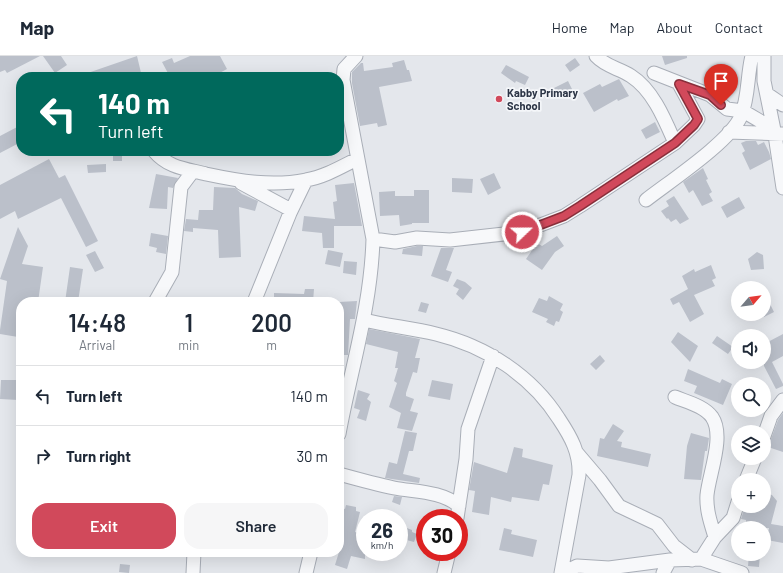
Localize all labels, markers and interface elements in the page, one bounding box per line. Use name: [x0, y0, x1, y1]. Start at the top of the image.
text: Map: [20, 16, 54, 39]
text: Home: [552, 19, 588, 36]
text: Map: [610, 19, 634, 36]
text: About: [656, 19, 693, 36]
text: Contact: [715, 19, 763, 36]
pin: [704, 64, 738, 105]
icon: arrive: [710, 70, 732, 92]
text: 140 m: [98, 86, 170, 120]
place label: Kabby Primary School: [507, 86, 579, 112]
icon: left: [32, 88, 84, 140]
marker: Kabby Primary School: [494, 94, 504, 104]
text: Turn left: [98, 120, 164, 142]
position arrow: [501, 211, 543, 253]
north arrow: [731, 281, 771, 321]
map controls: [731, 281, 771, 561]
text: 14:48: [68, 308, 126, 337]
text: 1: [184, 308, 193, 337]
text: 200: [251, 308, 292, 337]
button: sound: [731, 329, 771, 369]
text: Arrival: [79, 337, 115, 353]
text: min: [178, 337, 199, 353]
text: m: [266, 337, 277, 353]
button: search: [731, 377, 771, 417]
icon: left: [32, 385, 54, 407]
text: Turn left: [66, 387, 122, 405]
text: 140 m: [291, 387, 328, 405]
button: layers: [731, 425, 771, 465]
icon: right: [32, 445, 54, 467]
text: Turn right: [66, 447, 131, 465]
text: 30 m: [296, 447, 328, 465]
button: +: [731, 473, 771, 513]
button: Exit: [32, 503, 176, 549]
button: Share: [184, 503, 328, 549]
speed limit sign: 30: [416, 509, 468, 561]
text: 26: [371, 518, 393, 542]
button: −: [731, 521, 771, 561]
text: km/h: [371, 539, 393, 551]

